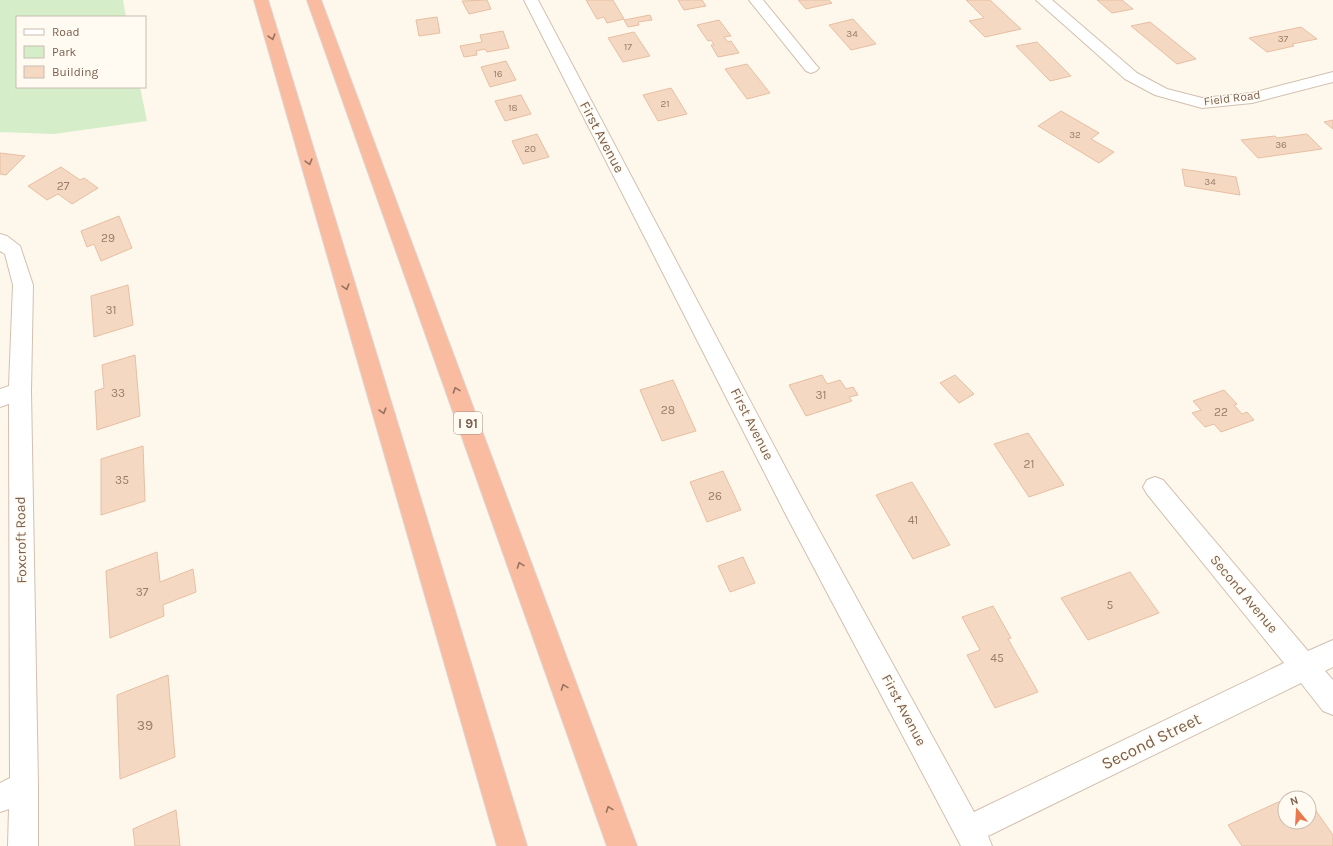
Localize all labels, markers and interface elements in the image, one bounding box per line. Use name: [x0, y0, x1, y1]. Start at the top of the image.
legend: [16, 16, 146, 88]
text: Road: [52, 25, 80, 39]
house number: 34: [846, 28, 858, 40]
house number: 37: [1278, 33, 1289, 45]
one-way arrow: [267, 34, 276, 41]
house number: 17: [624, 41, 632, 53]
text: Park: [52, 45, 77, 59]
text: Building: [52, 65, 99, 79]
house number: 16: [493, 68, 503, 80]
street label: Field Road: [1203, 88, 1261, 108]
street label: First Avenue: [576, 98, 628, 176]
house number: 21: [660, 98, 670, 110]
house number: 18: [508, 102, 518, 114]
house number: 32: [1069, 129, 1081, 141]
house number: 36: [1275, 139, 1287, 151]
house number: 20: [524, 143, 536, 155]
one-way arrow: [304, 158, 313, 165]
house number: 34: [1204, 176, 1216, 188]
house number: 27: [57, 179, 70, 193]
house number: 29: [101, 231, 115, 245]
one-way arrow: [341, 283, 350, 290]
house number: 31: [105, 303, 117, 317]
street label: First Avenue: [727, 385, 777, 463]
house number: 33: [111, 386, 125, 400]
one-way arrow: [453, 387, 461, 394]
house number: 31: [815, 388, 827, 402]
house number: 28: [661, 403, 675, 417]
house number: 22: [1214, 405, 1228, 419]
one-way arrow: [378, 408, 387, 415]
road number: I 91: [454, 412, 482, 434]
house number: 21: [1024, 457, 1034, 471]
house number: 35: [115, 473, 129, 487]
house number: 26: [708, 489, 722, 503]
street label: Foxcroft Road: [12, 496, 30, 584]
house number: 41: [908, 513, 918, 527]
street label: Second Avenue: [1206, 552, 1282, 636]
one-way arrow: [516, 562, 525, 569]
house number: 37: [136, 585, 149, 599]
house number: 5: [1107, 598, 1114, 612]
house number: 45: [990, 651, 1004, 665]
street label: First Avenue: [878, 671, 930, 749]
one-way arrow: [561, 684, 569, 691]
street label: Second Street: [1098, 708, 1204, 774]
house number: 39: [137, 717, 153, 734]
north arrow: [1277, 790, 1317, 830]
text: N: [1288, 794, 1300, 808]
one-way arrow: [605, 806, 614, 813]

